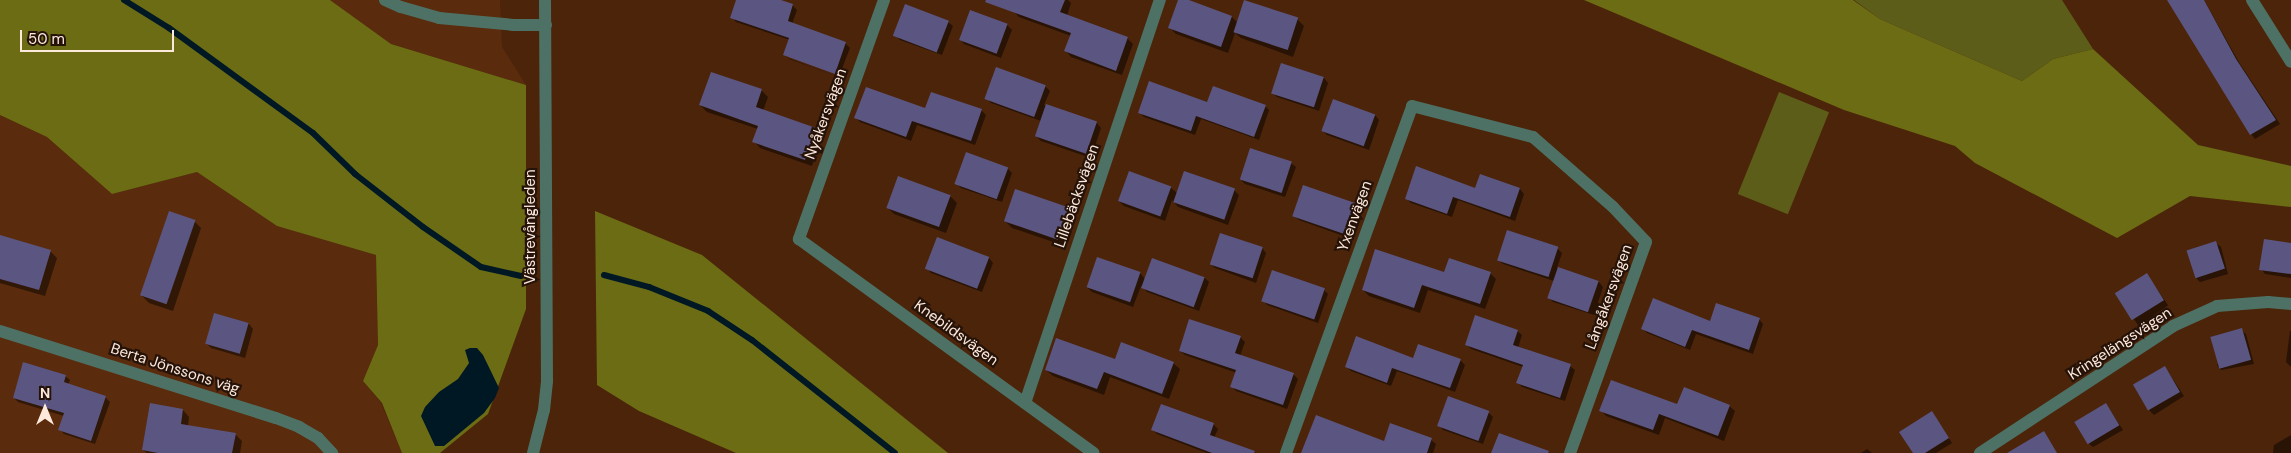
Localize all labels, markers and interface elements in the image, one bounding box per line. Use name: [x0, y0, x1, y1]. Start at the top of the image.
scale bar: [22, 20, 176, 52]
text: 50 m: [28, 29, 65, 49]
street label: Nyåkersvägen: [801, 66, 851, 162]
street label: Lillebäcksvägen: [1051, 142, 1103, 250]
street label: Västrevångleden: [522, 170, 540, 284]
street label: Yxenvägen: [1334, 178, 1376, 254]
street label: Långåkersvägen: [1582, 242, 1636, 352]
street label: Knebildsvägen: [910, 296, 1002, 370]
street label: Kringelängsvägen: [2065, 304, 2175, 384]
street label: Berta Jönssons väg: [108, 340, 242, 398]
north arrow: [20, 383, 70, 433]
text: N: [40, 384, 50, 402]

